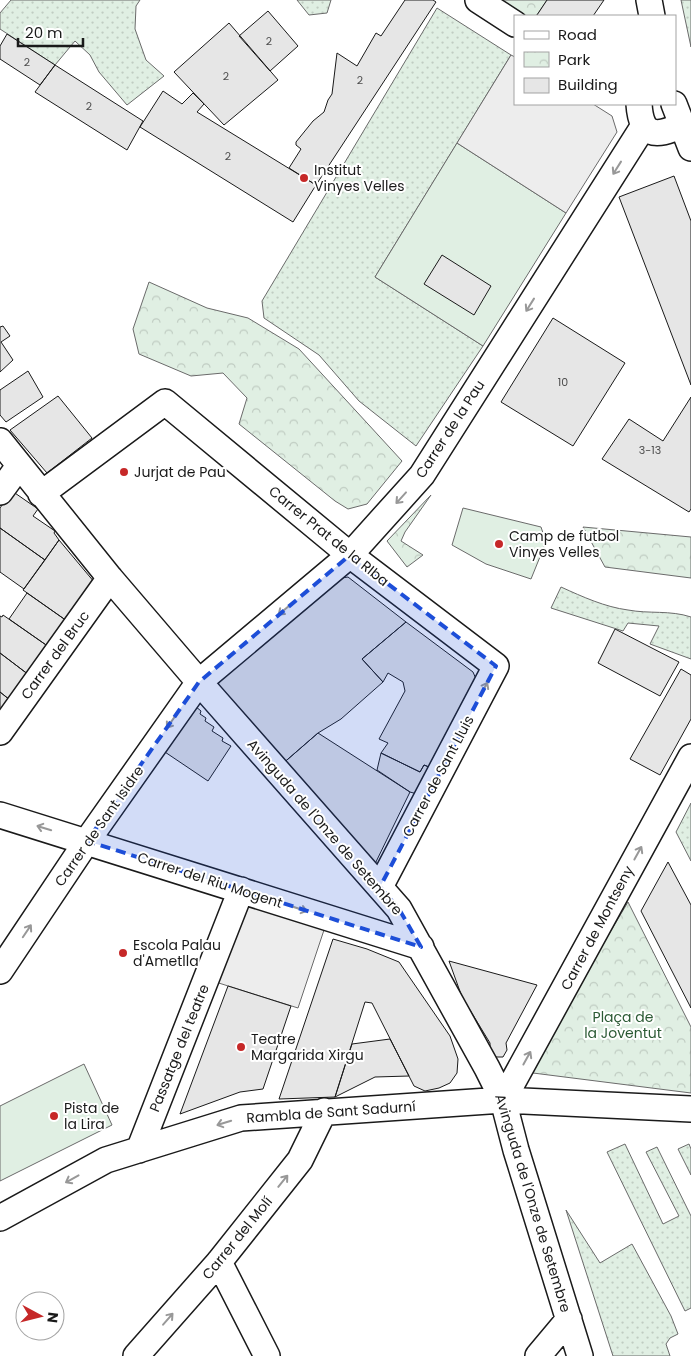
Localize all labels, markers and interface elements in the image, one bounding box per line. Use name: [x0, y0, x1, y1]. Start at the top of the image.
scale bar: [18, 15, 82, 47]
legend: [514, 15, 676, 105]
text: 20 m: [25, 22, 63, 43]
text: Road: [558, 24, 597, 45]
house number: 2: [266, 33, 272, 49]
text: Park: [558, 49, 590, 70]
house number: 2: [24, 54, 30, 70]
house number: 2: [223, 68, 229, 84]
house number: 2: [357, 72, 363, 88]
text: Building: [558, 74, 618, 95]
house number: 2: [86, 98, 92, 114]
house number: 2: [225, 148, 231, 164]
place label: Institut Vinyes Velles: [314, 160, 405, 196]
one-way arrow: [612, 161, 623, 175]
marker: Institut Vinyes Velles: [298, 172, 310, 184]
one-way arrow: [525, 298, 535, 312]
house number: 10: [558, 374, 568, 390]
street label: Carrer de la Pau: [411, 376, 489, 482]
house number: 3-13: [639, 442, 661, 458]
place label: Jurjat de Pau: [134, 462, 226, 482]
marker: Jurjat de Pau: [118, 466, 130, 478]
street label: Carrer Prat de la RIba: [265, 481, 393, 591]
one-way arrow: [396, 492, 407, 505]
place label: Camp de futbol Vinyes Velles: [509, 526, 619, 562]
marker: Camp de futbol Vinyes Velles: [493, 538, 505, 550]
one-way arrow: [278, 605, 291, 616]
street label: Carrer del Bruc: [16, 607, 94, 703]
one-way arrow: [480, 682, 489, 697]
street label: Carrer de Sant Lluis: [397, 712, 479, 840]
one-way arrow: [166, 714, 176, 728]
street label: Avinguda de l'Onze de Setembre: [243, 735, 407, 920]
street label: Carrer de Sant Isidre: [50, 761, 148, 890]
one-way arrow: [36, 823, 52, 833]
one-way arrow: [633, 846, 643, 861]
street label: Carrer del Riu Mogent: [135, 847, 285, 913]
street label: Carrer de Montseny: [556, 862, 638, 994]
one-way arrow: [292, 904, 308, 914]
one-way arrow: [22, 924, 32, 938]
place label: Escola Palau d'Ametlla: [133, 935, 221, 971]
marker: Escola Palau d'Ametlla: [117, 947, 129, 959]
street label: Passatge del teatre: [144, 981, 214, 1115]
park label: Plaça de la Joventut: [584, 1007, 662, 1043]
place label: Teatre Margarida Xirgu: [251, 1029, 364, 1065]
marker: Teatre Margarida Xirgu: [235, 1041, 247, 1053]
one-way arrow: [522, 1050, 532, 1065]
street label: Avinguda de l'Onze de Setembre: [490, 1091, 576, 1315]
street label: Rambla de Sant Sadurní: [246, 1096, 417, 1128]
place label: Pista de la Lira: [64, 1098, 120, 1134]
marker: Pista de la Lira: [48, 1110, 60, 1122]
one-way arrow: [216, 1119, 232, 1129]
one-way arrow: [65, 1174, 79, 1184]
one-way arrow: [278, 1175, 289, 1188]
street label: Carrer del Molí: [197, 1192, 277, 1284]
north arrow: [15, 1291, 65, 1341]
text: N: [42, 1311, 63, 1324]
one-way arrow: [163, 1313, 174, 1326]

